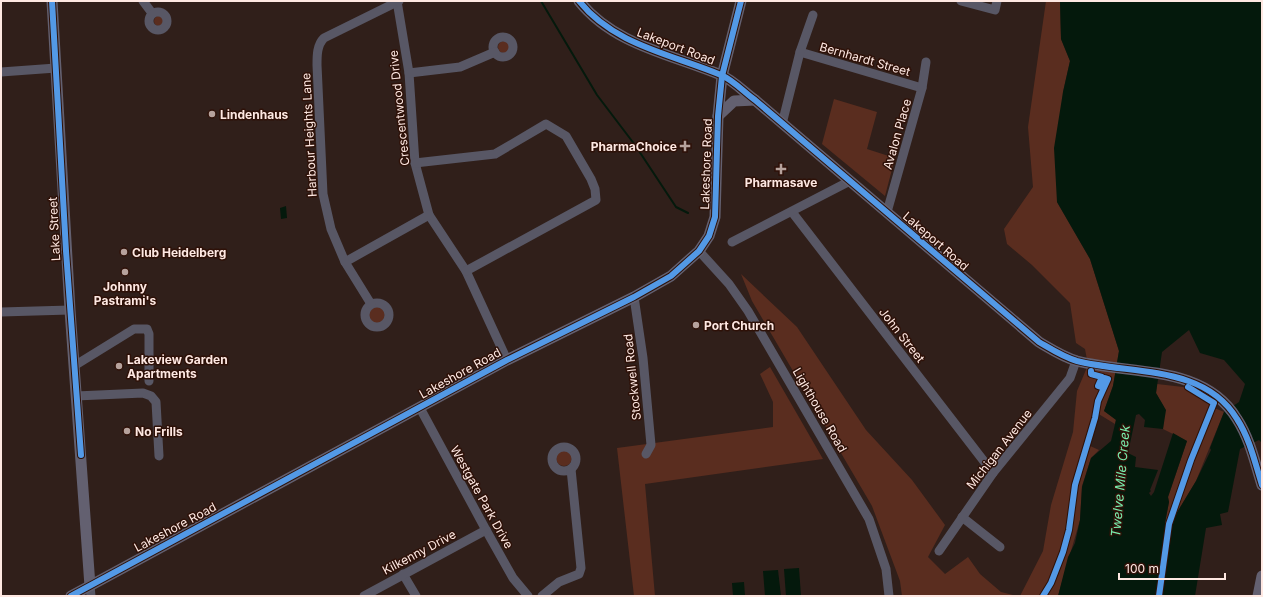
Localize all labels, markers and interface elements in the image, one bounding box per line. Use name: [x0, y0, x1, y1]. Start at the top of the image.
street label: Lakeport Road: [635, 24, 717, 68]
street label: Bernhardt Street: [818, 39, 912, 79]
street label: Crescentwood Drive: [385, 50, 413, 166]
street label: Harbour Heights Lane: [298, 73, 320, 197]
street label: Avalon Place: [880, 97, 914, 171]
place label: Lindenhaus: [220, 107, 289, 122]
marker: Lindenhaus: [207, 109, 217, 119]
street label: Lakeshore Road: [697, 118, 715, 210]
place label: PharmaChoice: [591, 139, 677, 154]
marker: PharmaChoice: [680, 141, 690, 151]
marker: Pharmasave: [776, 164, 786, 174]
place label: Pharmasave: [745, 175, 817, 190]
street label: Lake Street: [45, 197, 63, 261]
street label: Lakeport Road: [900, 208, 972, 274]
place label: Club Heidelberg: [132, 245, 226, 260]
marker: Club Heidelberg: [119, 247, 129, 257]
marker: Johnny Pastrami's: [120, 267, 130, 277]
place label: Johnny Pastrami's: [94, 279, 156, 308]
street label: John Street: [876, 305, 928, 365]
place label: Port Church: [704, 318, 774, 333]
marker: Port Church: [691, 320, 701, 330]
street label: Stockwell Road: [620, 333, 644, 421]
street label: Lakeshore Road: [417, 344, 503, 402]
place label: Lakeview Garden Apartments: [127, 352, 228, 381]
marker: Lakeview Garden Apartments: [114, 361, 124, 371]
street label: Lighthouse Road: [790, 365, 850, 455]
street label: Michigan Avenue: [963, 406, 1035, 492]
water label: Twelve Mile Creek: [1107, 423, 1133, 538]
place label: No Frills: [135, 424, 183, 439]
marker: No Frills: [122, 426, 132, 436]
street label: Westgate Park Drive: [447, 443, 517, 551]
street label: Lakeshore Road: [131, 499, 219, 555]
street label: Kilkenny Drive: [380, 526, 458, 578]
scale bar: [1119, 555, 1225, 581]
text: 100 m: [1125, 561, 1159, 576]

